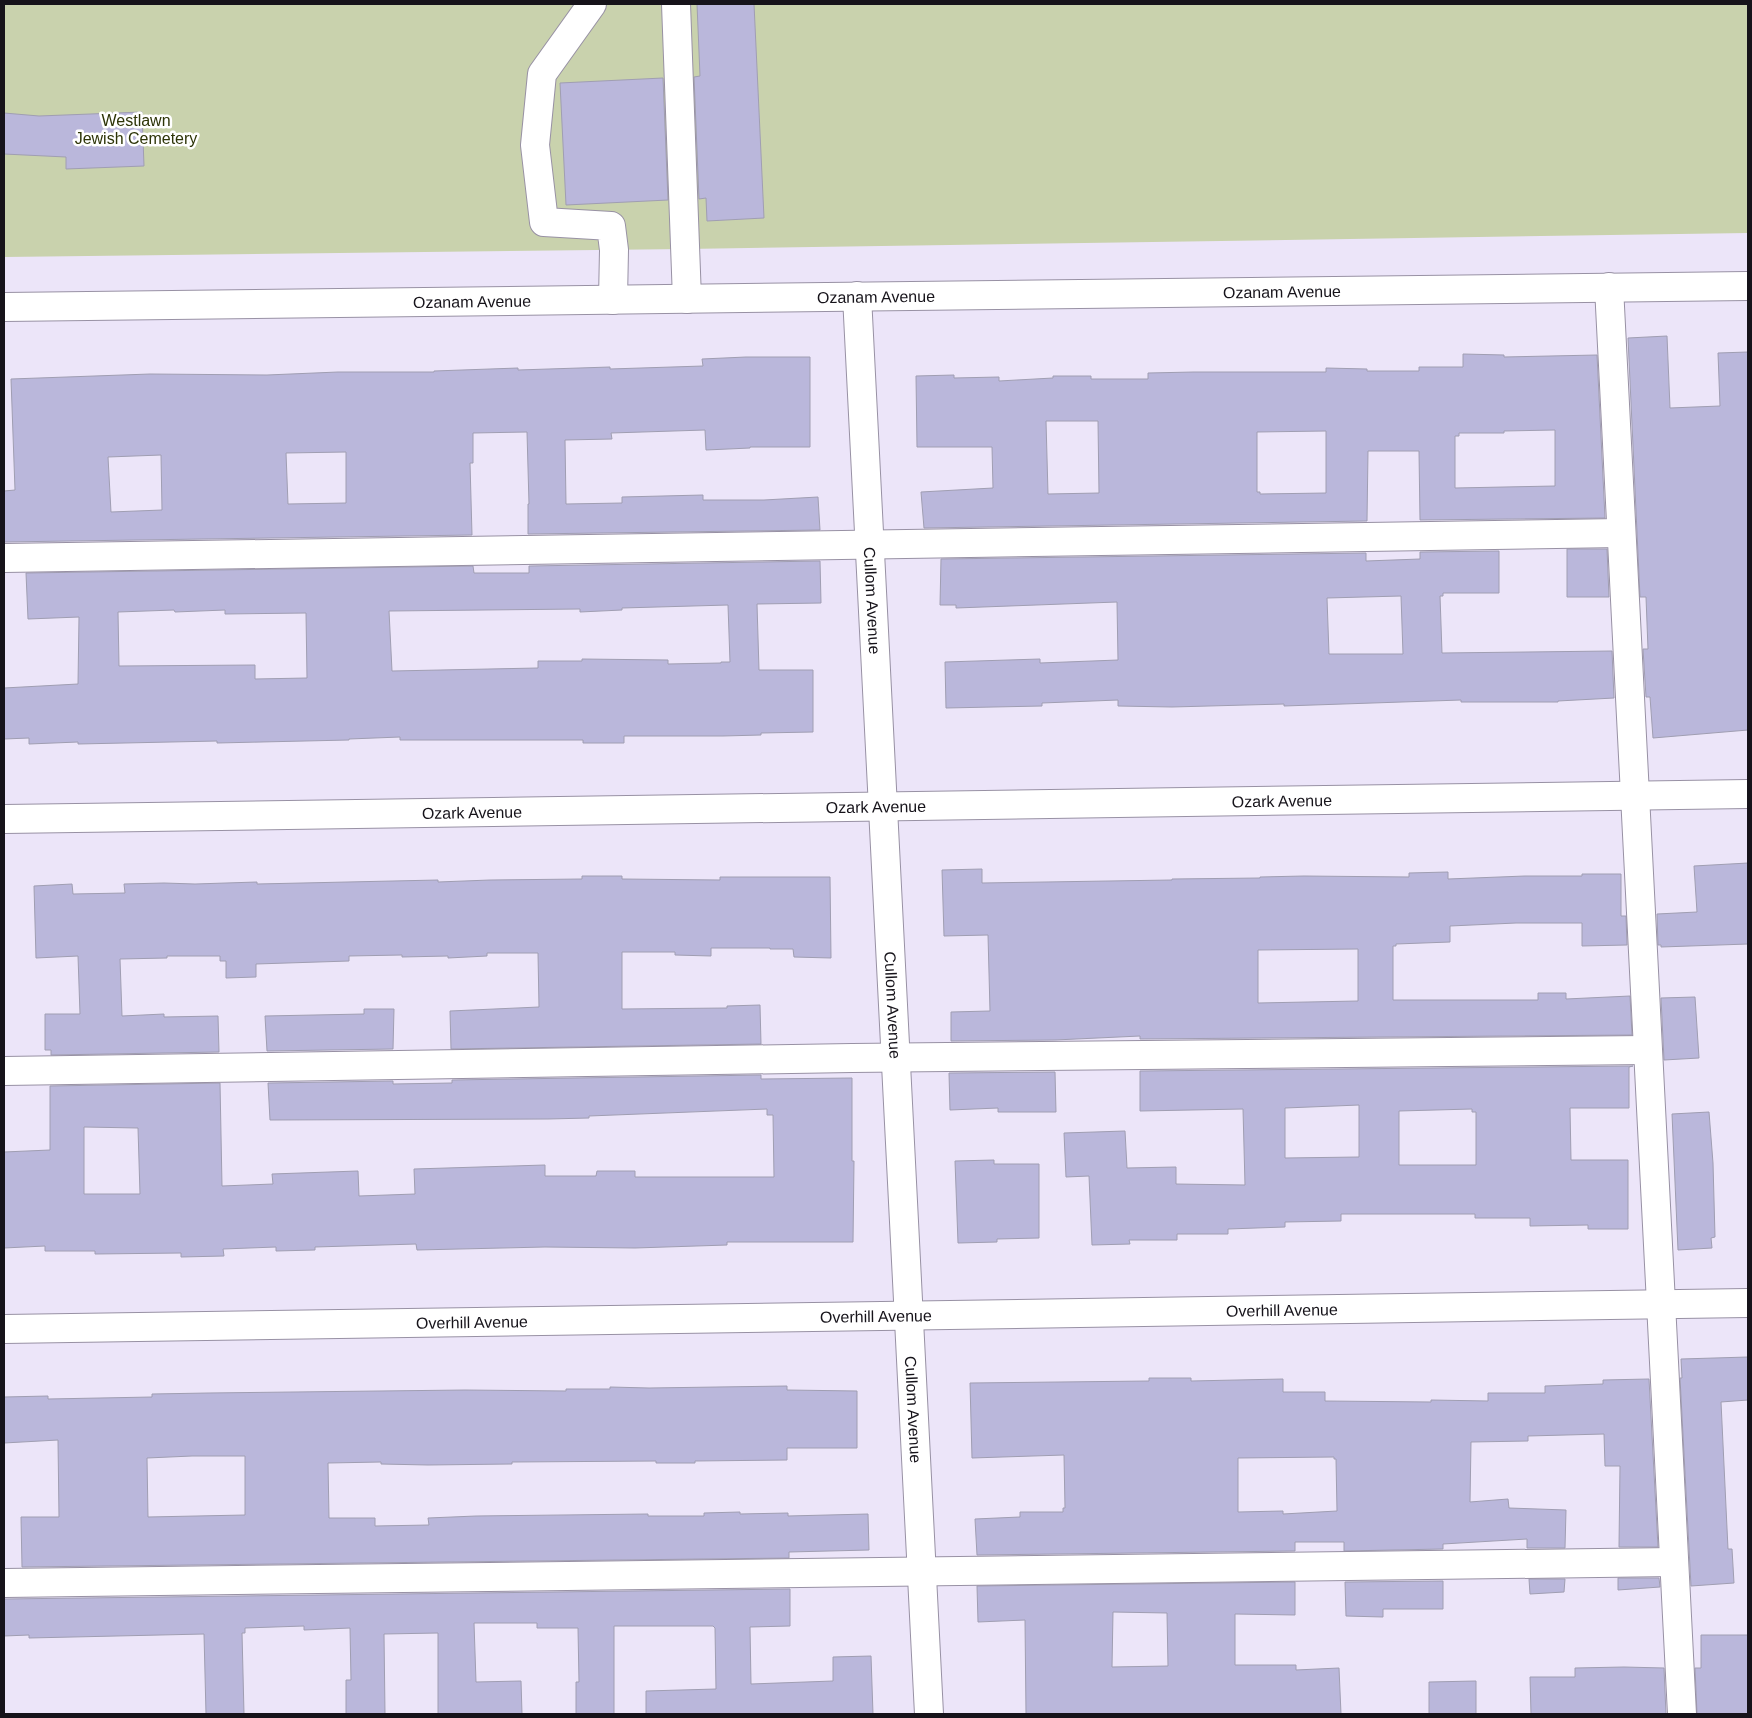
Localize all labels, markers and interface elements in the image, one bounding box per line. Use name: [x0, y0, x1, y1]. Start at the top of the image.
park label: Westlawn Jewish Cemetery: [75, 112, 197, 147]
street label: Ozanam Avenue: [1223, 283, 1341, 301]
street label: Ozanam Avenue: [817, 288, 935, 306]
street label: Ozanam Avenue: [413, 293, 531, 311]
street label: Cullom Avenue: [861, 547, 883, 655]
street label: Ozark Avenue: [1232, 792, 1332, 810]
street label: Ozark Avenue: [826, 798, 926, 816]
street label: Ozark Avenue: [422, 804, 522, 822]
street label: Cullom Avenue: [881, 951, 904, 1059]
street label: Overhill Avenue: [1226, 1301, 1338, 1320]
street label: Overhill Avenue: [820, 1307, 932, 1326]
street label: Overhill Avenue: [416, 1313, 528, 1332]
street label: Cullom Avenue: [902, 1356, 924, 1464]

